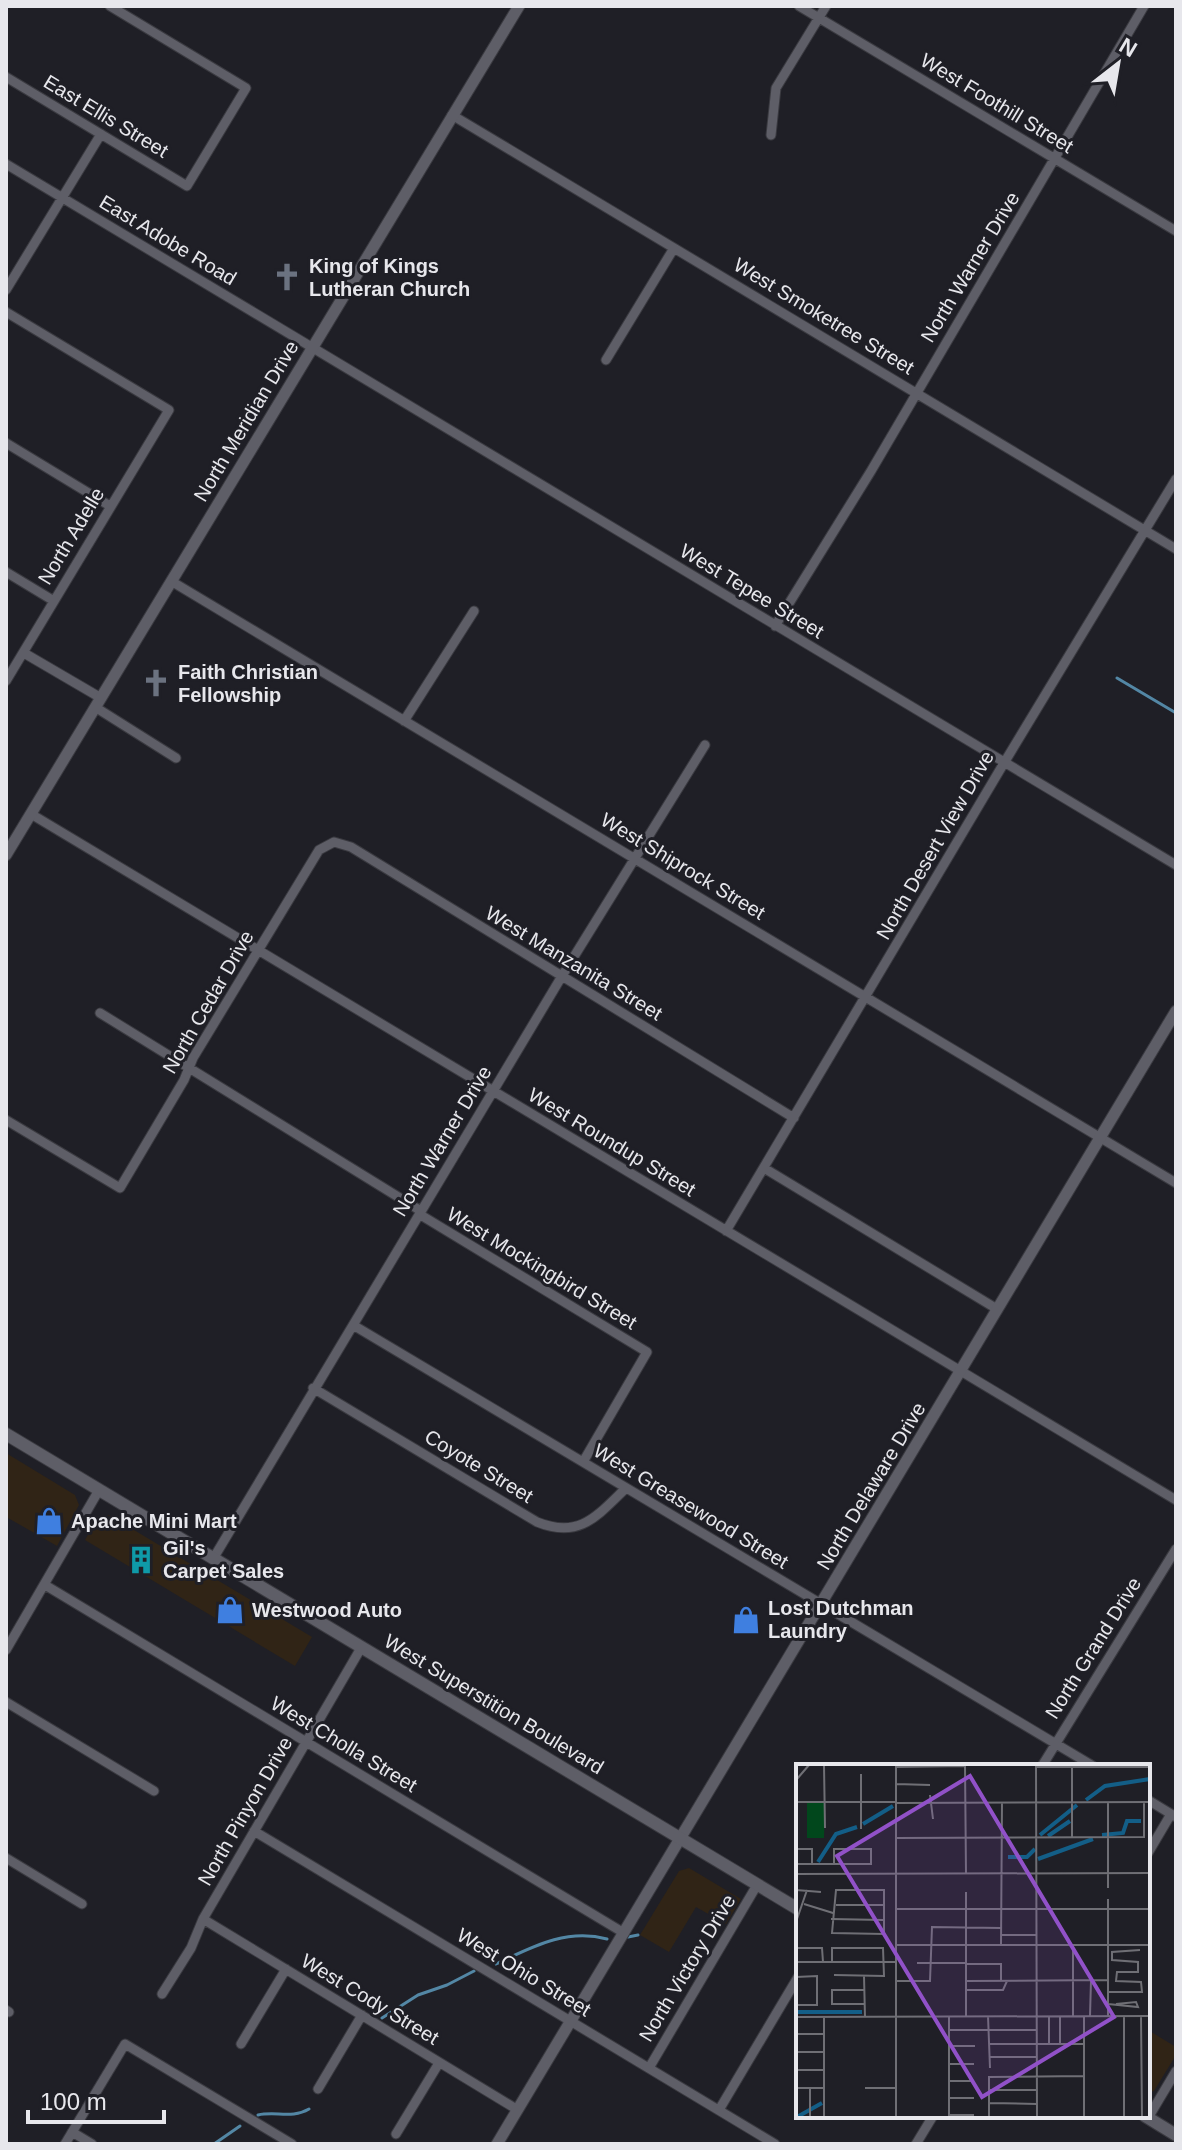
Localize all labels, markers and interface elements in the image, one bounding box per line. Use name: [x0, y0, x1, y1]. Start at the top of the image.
north arrow: [1078, 24, 1158, 104]
text: N: [1115, 32, 1141, 62]
street label: West Foothill Street: [917, 49, 1078, 158]
street label: East Ellis Street: [40, 70, 173, 162]
street label: North Warner Drive: [916, 188, 1024, 346]
street label: East Adobe Road: [96, 190, 240, 290]
street label: West Smoketree Street: [730, 253, 918, 379]
place label: King of Kings Lutheran Church: [309, 255, 470, 300]
church icon: King of Kings Lutheran Church: [272, 262, 302, 292]
street label: North Meridian Drive: [189, 337, 303, 505]
street label: North Adelle: [34, 484, 108, 588]
street label: West Tepee Street: [676, 539, 828, 643]
place label: Faith Christian Fellowship: [178, 661, 318, 706]
church icon: Faith Christian Fellowship: [141, 668, 171, 698]
street label: North Desert View Drive: [872, 747, 998, 943]
street label: West Shiprock Street: [597, 808, 769, 924]
street label: West Manzanita Street: [482, 902, 667, 1025]
street label: North Cedar Drive: [158, 927, 258, 1077]
street label: North Warner Drive: [388, 1062, 496, 1220]
street label: West Roundup Street: [525, 1083, 700, 1201]
street label: West Mockingbird Street: [443, 1203, 641, 1334]
street label: North Delaware Drive: [812, 1398, 930, 1574]
street label: Coyote Street: [421, 1425, 537, 1507]
street label: West Greasewood Street: [590, 1439, 793, 1573]
shop icon: Apache Mini Mart: [34, 1506, 64, 1536]
place label: Apache Mini Mart: [71, 1510, 237, 1532]
place label: Gil's Carpet Sales: [163, 1537, 284, 1582]
building icon: Gil's Carpet Sales: [126, 1545, 156, 1575]
street label: North Grand Drive: [1041, 1573, 1145, 1723]
shop icon: Westwood Auto: [215, 1595, 245, 1625]
place label: Lost Dutchman Laundry: [768, 1597, 914, 1642]
place label: Westwood Auto: [252, 1599, 402, 1621]
shop icon: Lost Dutchman Laundry: [731, 1605, 761, 1635]
street label: West Superstition Boulevard: [380, 1630, 608, 1778]
street label: West Cholla Street: [267, 1692, 421, 1796]
street label: North Pinyon Drive: [194, 1733, 296, 1889]
inset map: [796, 1764, 1150, 2118]
street label: North Victory Drive: [634, 1891, 740, 2045]
street label: West Ohio Street: [453, 1923, 595, 2021]
street label: West Cody Street: [297, 1949, 443, 2049]
scale bar: [28, 2074, 164, 2124]
text: 100 m: [40, 2088, 107, 2115]

